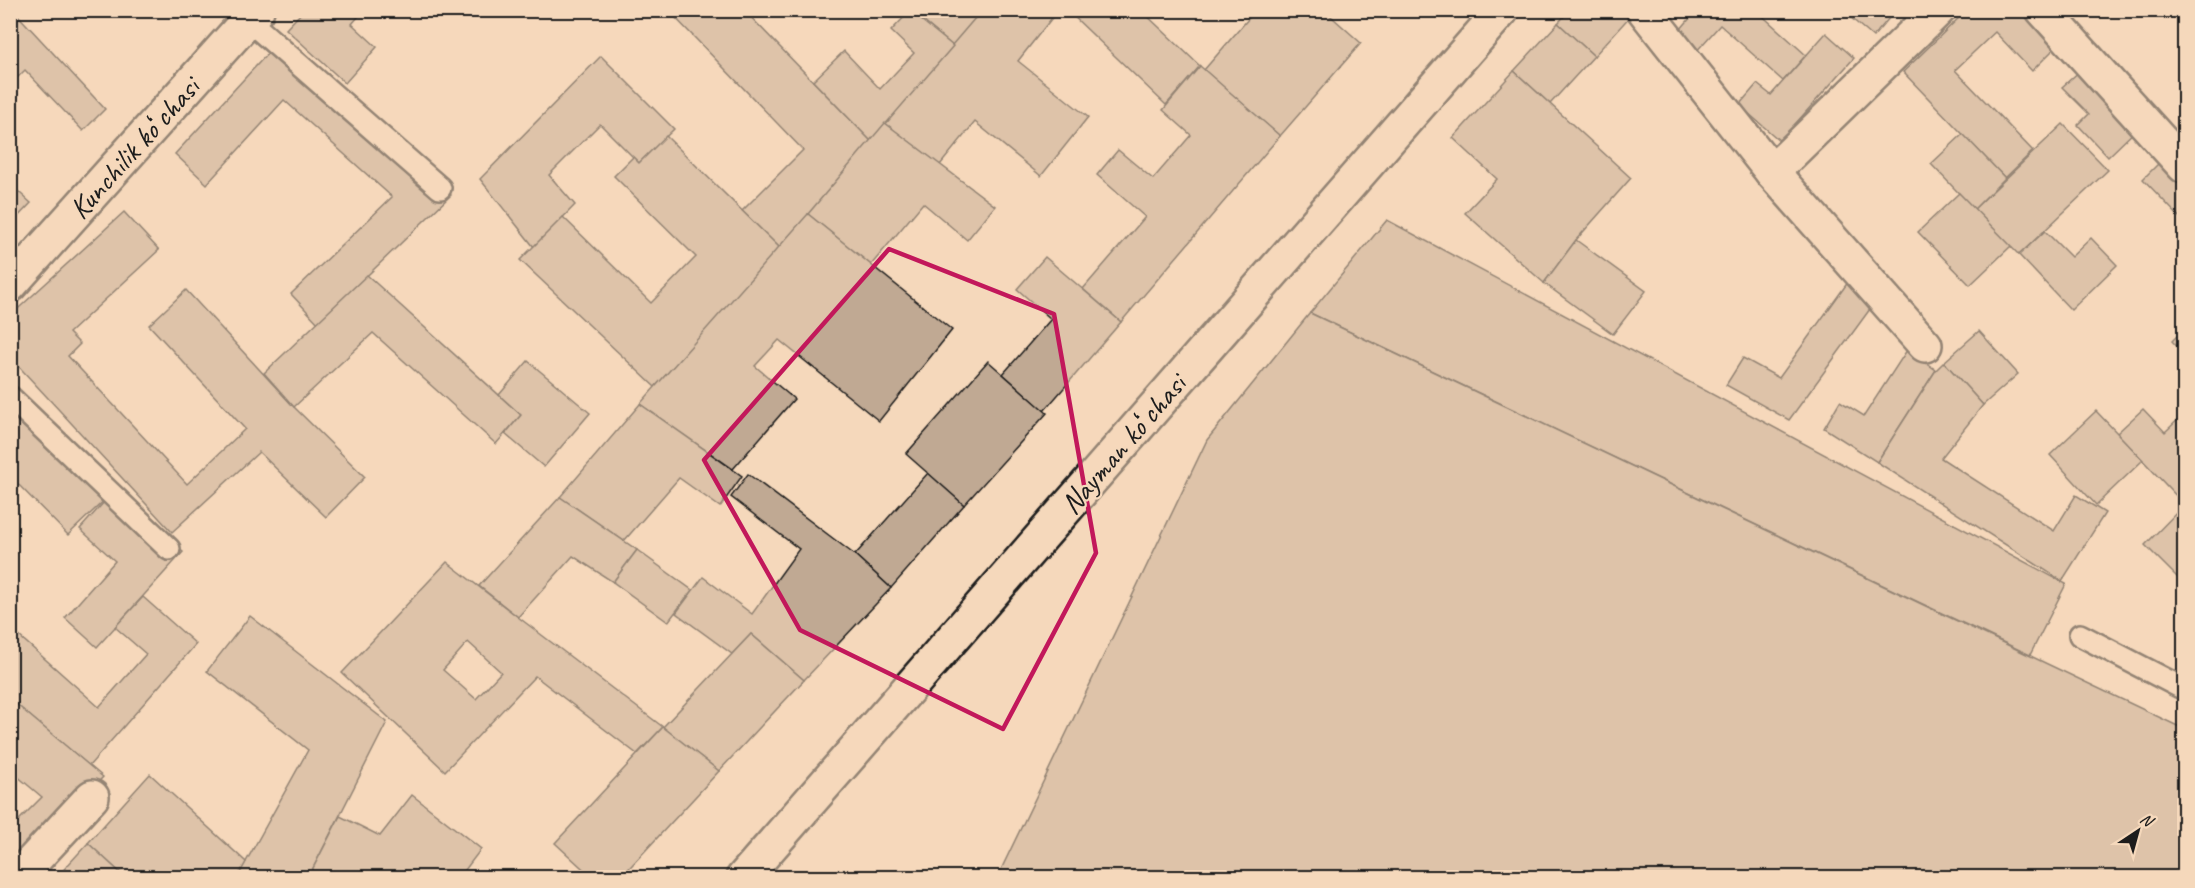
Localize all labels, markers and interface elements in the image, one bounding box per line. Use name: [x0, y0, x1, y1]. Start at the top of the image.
street label: Kunchilik koʻchasi: [60, 67, 210, 227]
street label: Nayman koʻchasi: [1052, 364, 1196, 522]
north arrow: [2108, 801, 2168, 861]
text: N: [2136, 809, 2159, 832]

